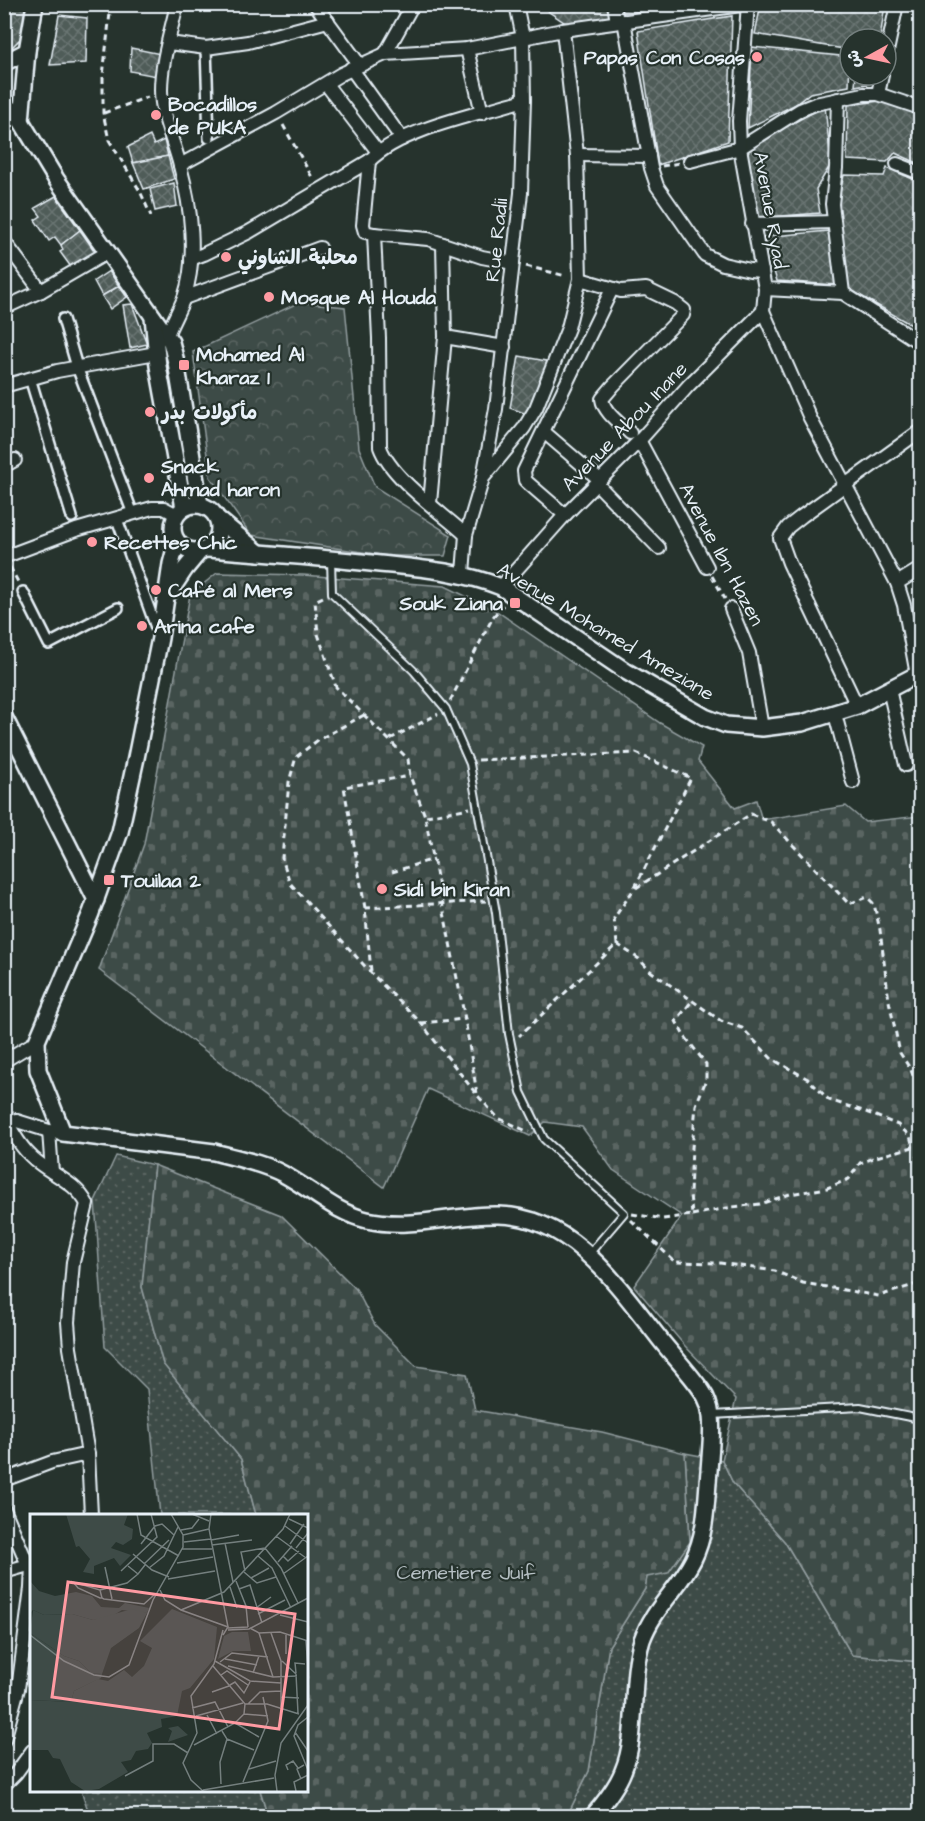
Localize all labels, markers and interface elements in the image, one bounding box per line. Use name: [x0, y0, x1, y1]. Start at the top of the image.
north arrow: [838, 27, 898, 87]
place label: Papas Con Cosas: [584, 44, 745, 72]
text: ش: [842, 49, 866, 69]
marker: Papas Con Cosas: [750, 50, 764, 64]
place label: Bocadillos de PUKA: [167, 91, 257, 142]
marker: Bocadillos de PUKA: [149, 108, 163, 122]
street label: Avenue Ryad: [745, 149, 794, 271]
street label: Rue Radii: [479, 197, 515, 283]
place label: محلبة الشاوني: [238, 244, 358, 275]
marker: محلبة الشاوني: [219, 250, 233, 264]
place label: Mosque Al Houda: [281, 284, 437, 312]
marker: Mosque Al Houda: [262, 290, 276, 304]
place label: Mohamed Al Kharaz 1: [196, 341, 304, 392]
street label: Avenue Abou Inane: [555, 356, 694, 498]
marker: Mohamed Al Kharaz 1: [177, 358, 191, 372]
place label: مأكولات بدر: [160, 399, 257, 427]
marker: مأكولات بدر: [143, 405, 157, 419]
place label: Snack Ahmad haron: [160, 453, 280, 504]
marker: Snack Ahmad haron: [142, 471, 156, 485]
street label: Avenue Ibn Hazen: [672, 478, 771, 631]
place label: Recettes Chic: [104, 529, 238, 557]
marker: Recettes Chic: [85, 535, 99, 549]
street label: Avenue Mohamed Ameziane: [492, 556, 719, 708]
place label: Café al Mers: [168, 577, 293, 605]
marker: Café al Mers: [149, 583, 163, 597]
place label: Souk Ziana: [398, 590, 504, 618]
marker: Souk Ziana: [508, 596, 522, 610]
place label: Arina cafe: [154, 613, 255, 641]
marker: Arina cafe: [135, 619, 149, 633]
place label: Touilaa 2: [120, 867, 201, 895]
marker: Touilaa 2: [102, 873, 116, 887]
place label: Sidi bin Kiran: [393, 876, 510, 904]
marker: Sidi bin Kiran: [375, 882, 389, 896]
inset map: [30, 1514, 308, 1791]
park label: Cemetiere Juif: [397, 1559, 536, 1587]

